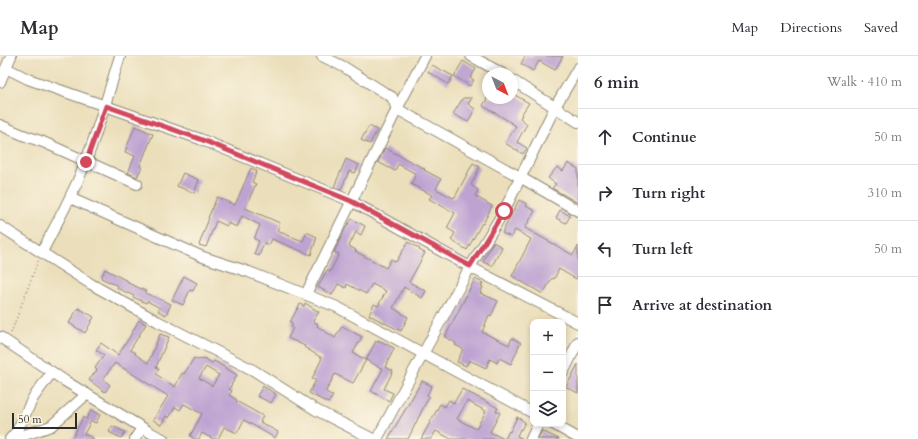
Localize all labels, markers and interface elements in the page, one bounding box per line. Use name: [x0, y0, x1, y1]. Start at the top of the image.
text: Map: [20, 15, 59, 41]
text: Map: [732, 18, 758, 37]
text: Directions: [780, 18, 842, 37]
text: Saved: [864, 18, 898, 37]
north arrow: [482, 68, 518, 104]
text: 6 min: [594, 71, 639, 94]
text: Walk · 410 m: [827, 73, 902, 91]
icon: ahead: [594, 126, 616, 148]
text: Continue: [632, 127, 697, 147]
text: 50 m: [874, 128, 902, 146]
route end: [77, 153, 95, 171]
icon: right: [594, 182, 616, 204]
text: Turn right: [632, 183, 705, 203]
text: 310 m: [868, 184, 902, 202]
route start: [495, 202, 513, 220]
icon: left: [594, 238, 616, 260]
text: Turn left: [632, 239, 693, 259]
text: 50 m: [874, 240, 902, 258]
icon: arrive: [594, 294, 616, 316]
text: Arrive at destination: [632, 295, 772, 315]
map controls: [530, 319, 566, 427]
button: +: [530, 319, 566, 355]
button: −: [530, 355, 566, 391]
button: layers: [530, 391, 566, 427]
scale bar: [12, 411, 77, 430]
text: 50 m: [18, 412, 42, 427]

